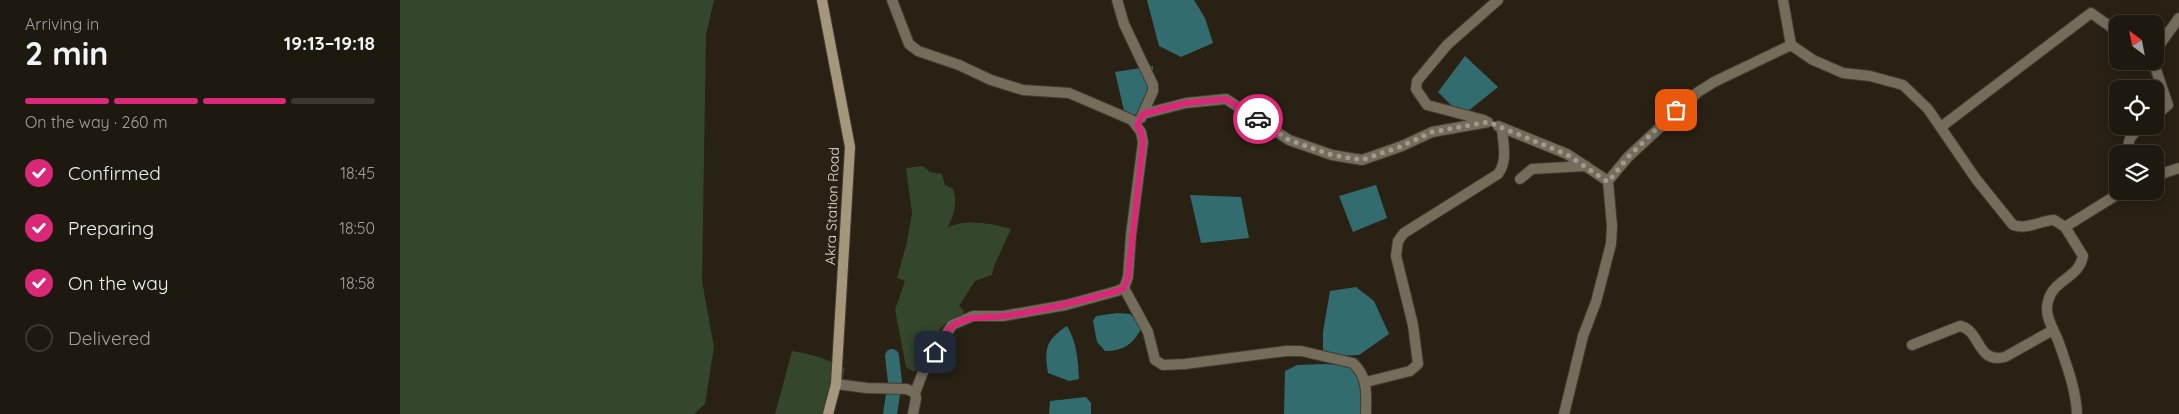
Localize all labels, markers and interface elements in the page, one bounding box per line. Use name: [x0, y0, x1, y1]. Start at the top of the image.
text: Arriving in: [25, 14, 99, 34]
north arrow: [2109, 15, 2164, 70]
map controls: [2109, 15, 2164, 200]
text: 19:13–19:18: [284, 31, 375, 55]
text: 2 min: [25, 33, 108, 73]
button: locate: [2109, 80, 2164, 135]
pin: [1655, 89, 1697, 131]
courier: [1233, 94, 1283, 144]
icon: bag: [1662, 96, 1690, 124]
icon: car: [1244, 105, 1272, 133]
text: On the way · 260 m: [25, 112, 167, 132]
button: layers: [2109, 145, 2164, 200]
street label: Akra Station Road: [821, 147, 843, 265]
icon: check: [25, 159, 53, 187]
text: Confirmed: [68, 161, 161, 185]
text: 18:45: [340, 163, 375, 183]
icon: check: [25, 214, 53, 242]
text: Preparing: [68, 216, 154, 240]
text: 18:50: [339, 218, 375, 238]
icon: check: [25, 269, 53, 297]
text: On the way: [68, 271, 169, 295]
text: 18:58: [340, 273, 375, 293]
text: Delivered: [68, 326, 151, 350]
pin: [914, 331, 956, 373]
icon: home: [921, 338, 949, 366]

